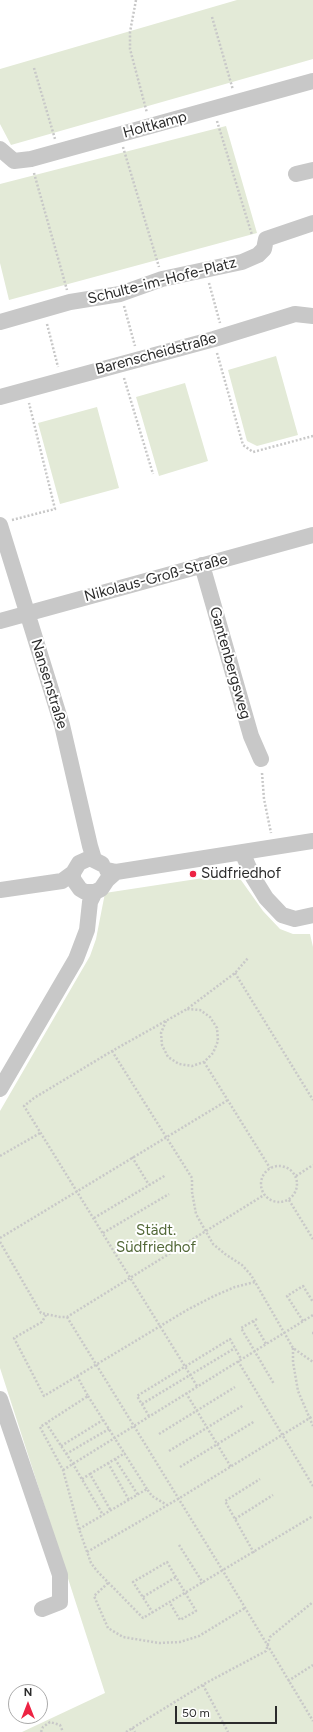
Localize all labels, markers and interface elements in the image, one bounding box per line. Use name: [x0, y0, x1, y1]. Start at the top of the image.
street label: Holtkamp: [121, 108, 189, 142]
street label: Schulte-im-Hofe-Platz: [86, 254, 238, 308]
street label: Barenscheidstraße: [94, 329, 218, 379]
street label: Nikolaus-Groß-Straße: [82, 550, 230, 606]
street label: Gantenbergsweg: [205, 605, 255, 721]
street label: Nansenstraße: [27, 637, 71, 731]
place label: Südfriedhof: [201, 865, 281, 883]
marker: Südfriedhof: [188, 869, 198, 879]
park label: Städt. Südfriedhof: [116, 1222, 196, 1257]
north arrow: [8, 1684, 48, 1724]
text: N: [24, 1686, 32, 1699]
scale bar: [177, 1698, 279, 1724]
text: 50 m: [182, 1706, 210, 1720]

